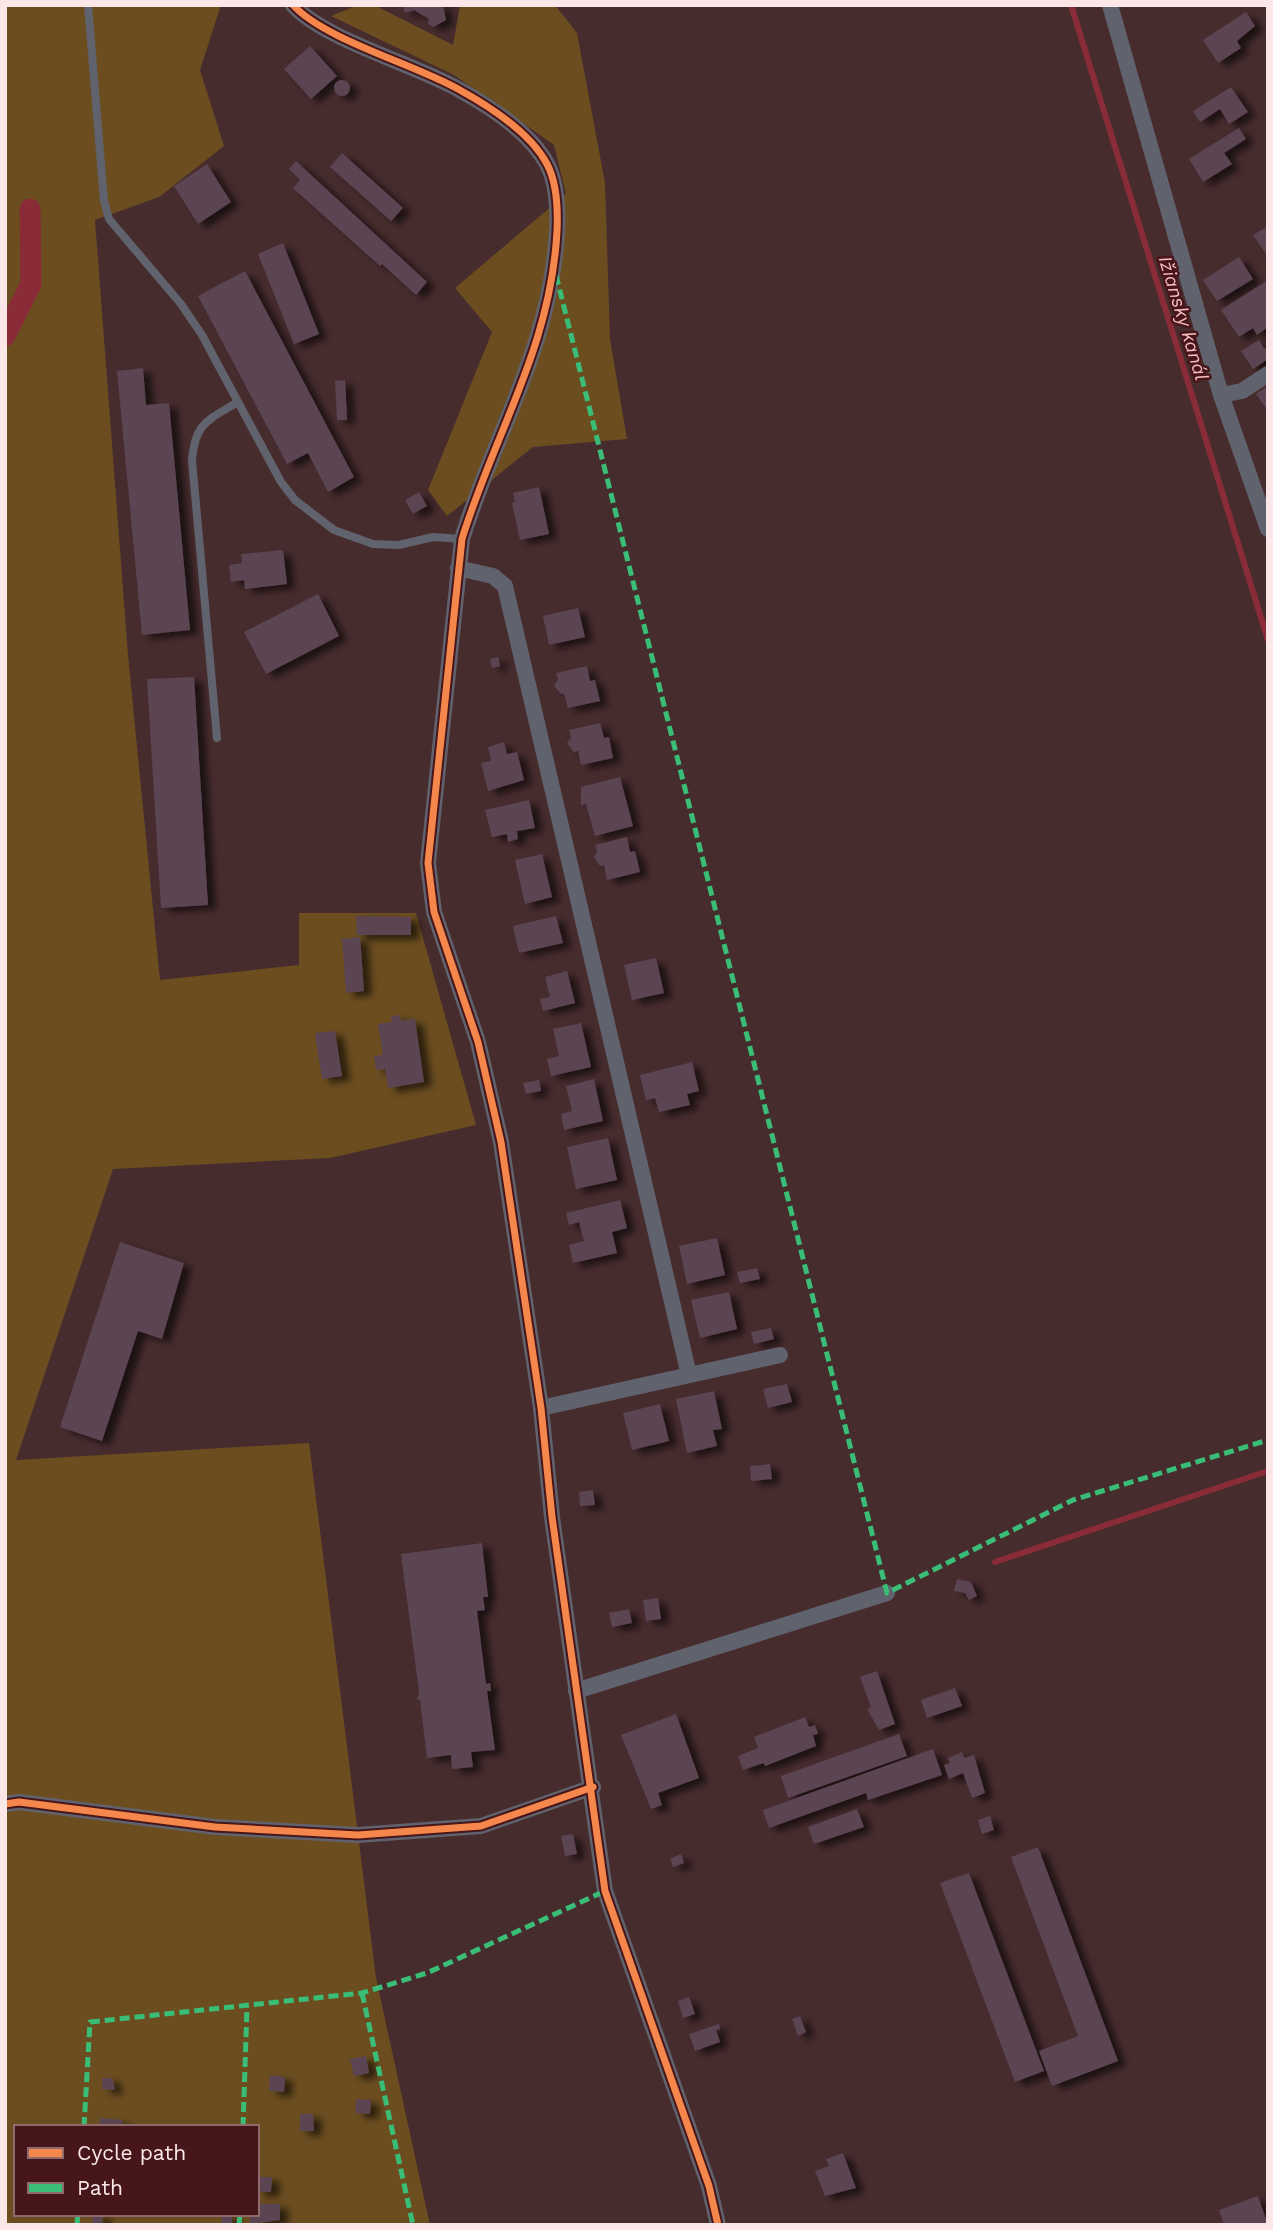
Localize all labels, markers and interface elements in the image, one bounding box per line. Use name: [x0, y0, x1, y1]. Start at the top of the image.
water label: Ižiansky kanál: [1154, 253, 1213, 383]
legend: [14, 2125, 259, 2216]
text: Cycle path: [77, 2140, 186, 2165]
text: Path: [77, 2175, 123, 2200]

